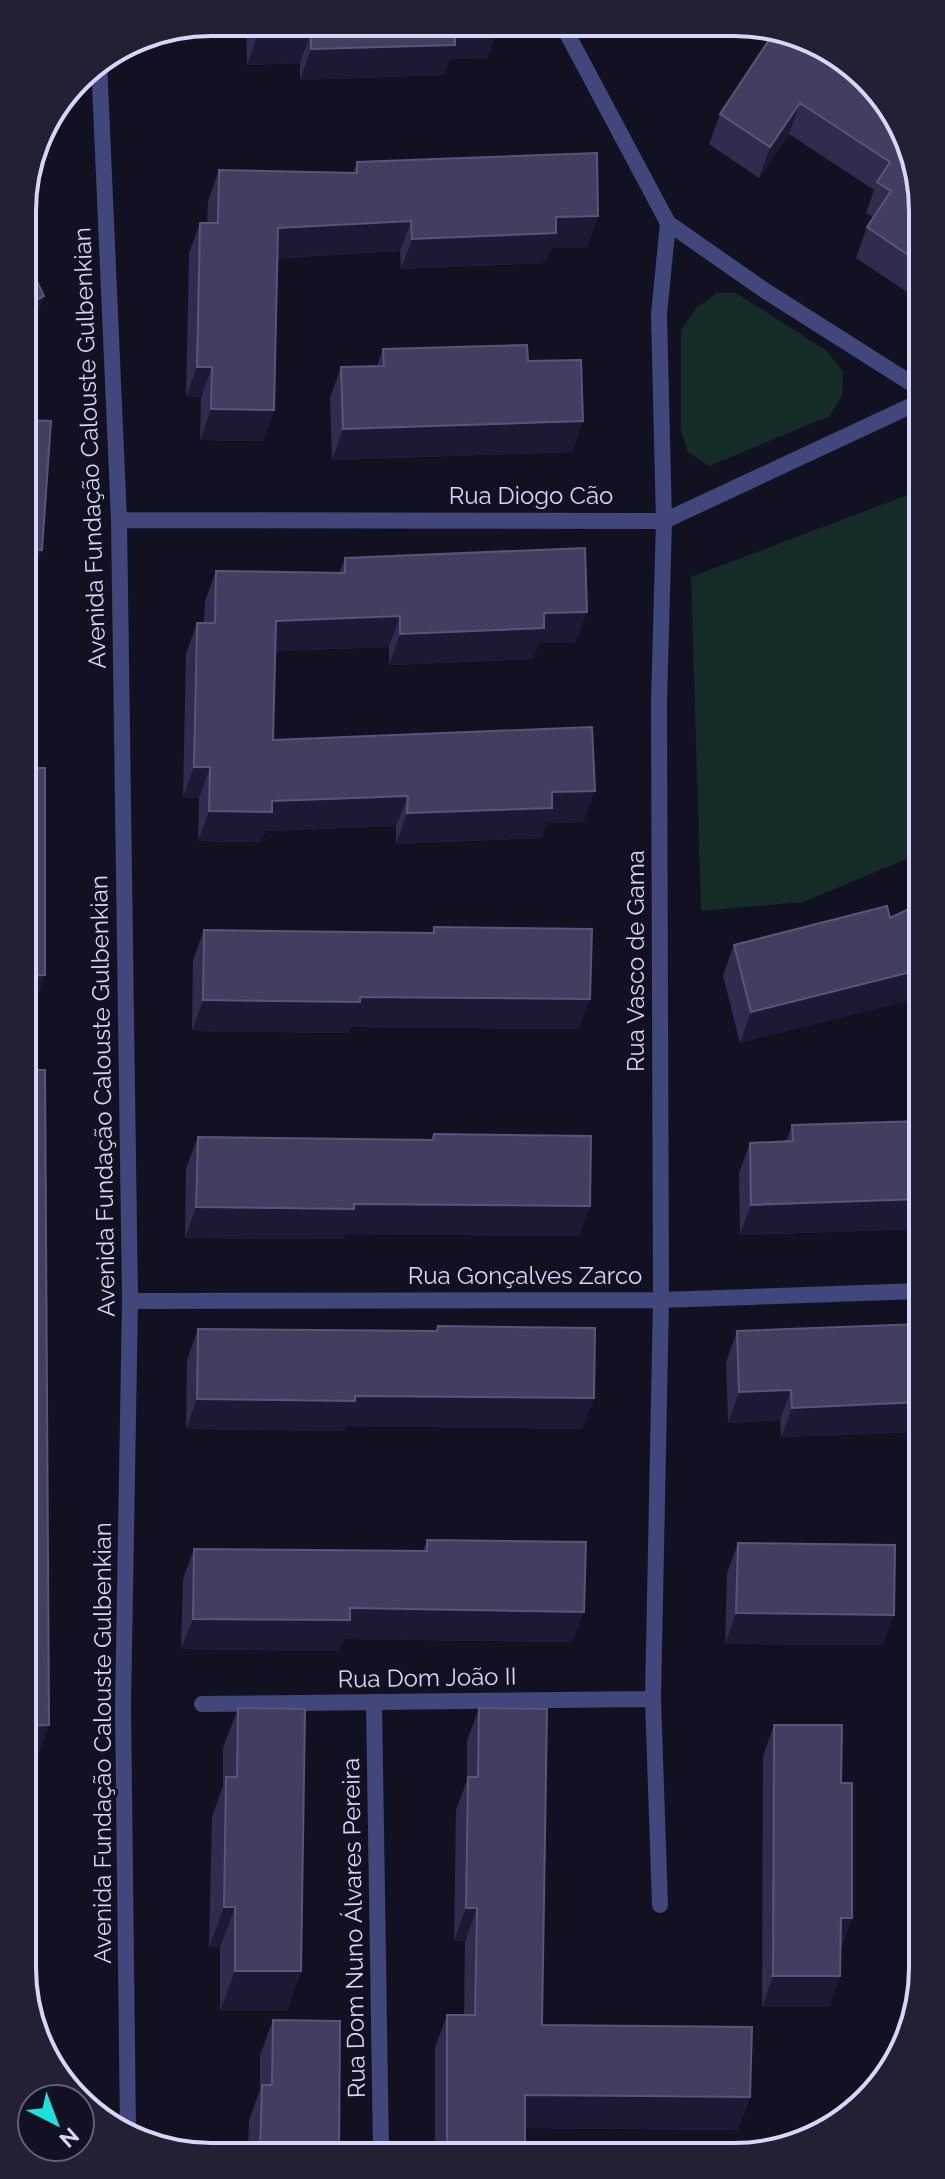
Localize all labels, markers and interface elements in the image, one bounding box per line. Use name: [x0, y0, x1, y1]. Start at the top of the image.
street label: Avenida Fundação Calouste Gulbenkian: [67, 227, 112, 669]
street label: Rua Diogo Cão: [449, 481, 613, 510]
street label: Rua Vasco de Gama: [621, 850, 650, 1072]
street label: Avenida Fundação Calouste Gulbenkian: [84, 875, 121, 1317]
street label: Rua Gonçalves Zarco: [408, 1261, 642, 1290]
street label: Avenida Fundação Calouste Gulbenkian: [88, 1522, 117, 1964]
street label: Rua Dom João II: [337, 1661, 517, 1694]
street label: Rua Dom Nuno Álvares Pereira: [336, 1758, 371, 2098]
north arrow: [16, 2083, 96, 2163]
text: N: [54, 2123, 84, 2153]

